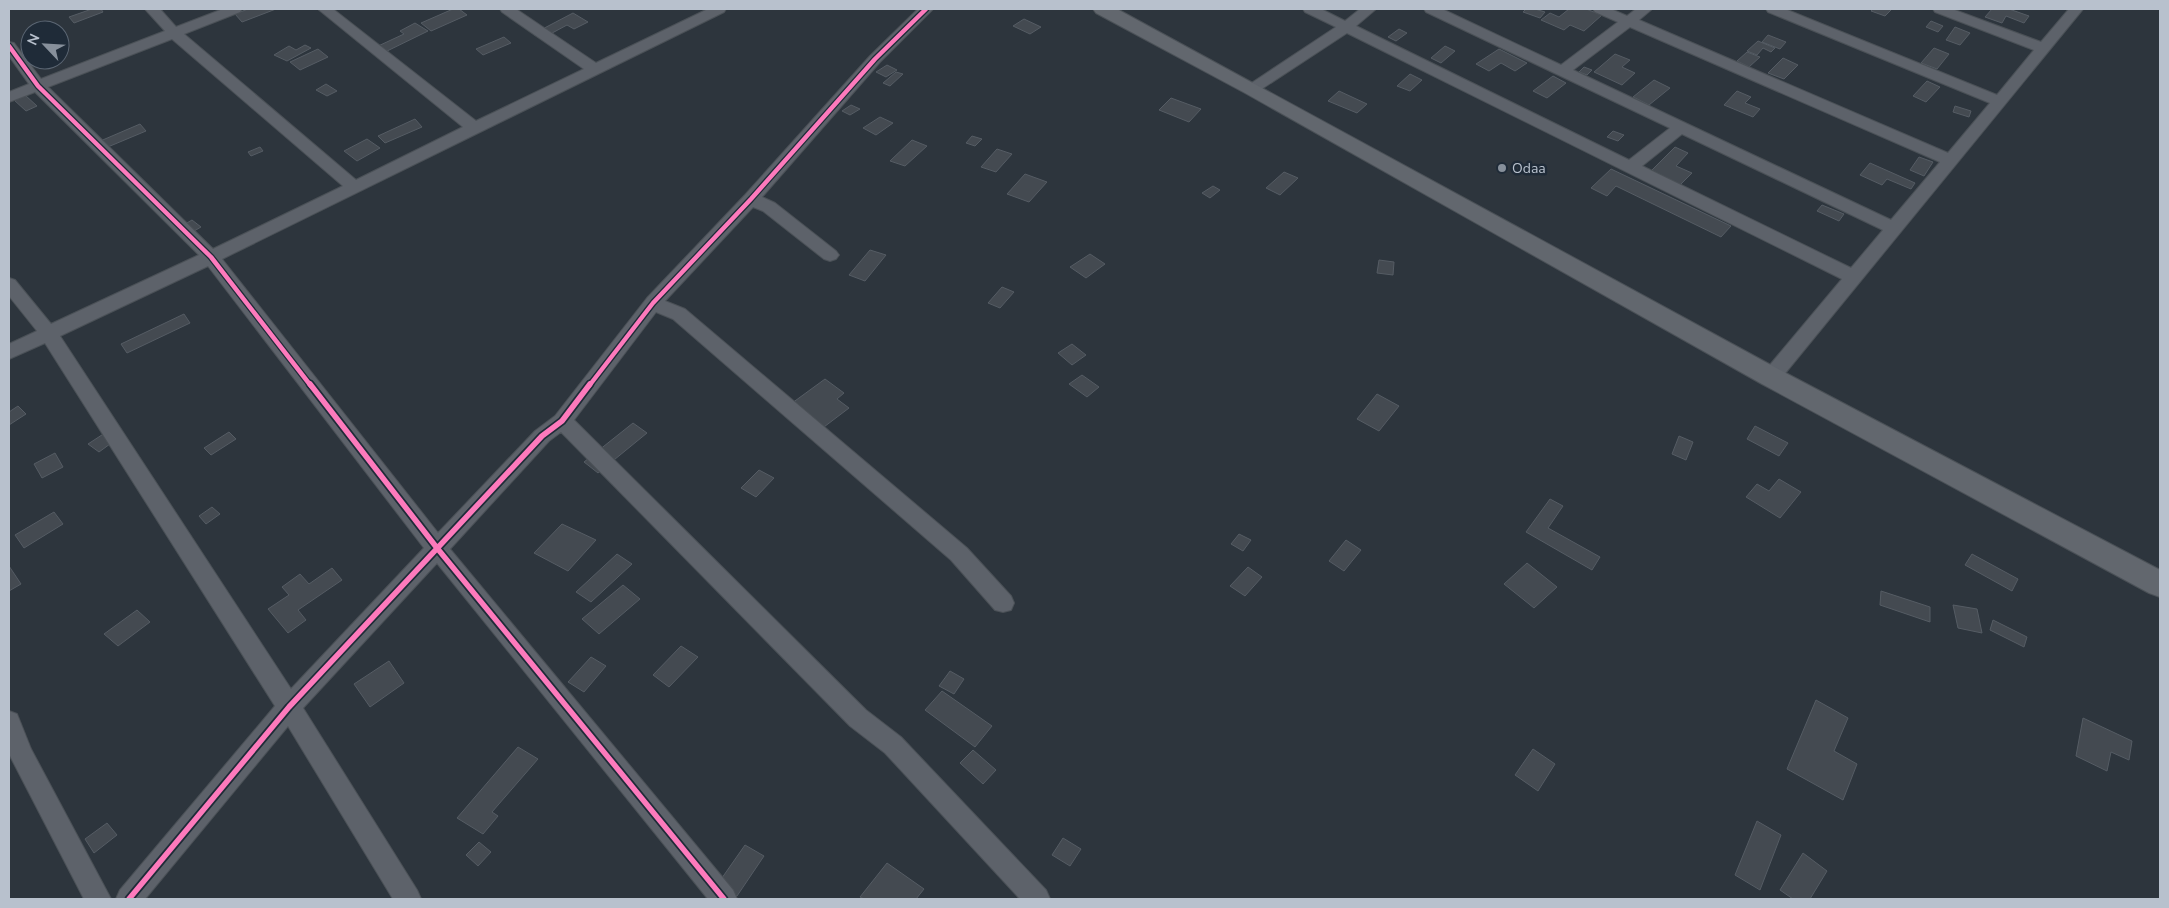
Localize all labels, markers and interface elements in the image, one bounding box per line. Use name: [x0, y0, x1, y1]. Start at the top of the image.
north arrow: [20, 20, 70, 70]
text: N: [23, 31, 44, 48]
place label: Odaa: [1512, 159, 1546, 178]
marker: Odaa: [1496, 162, 1508, 174]

